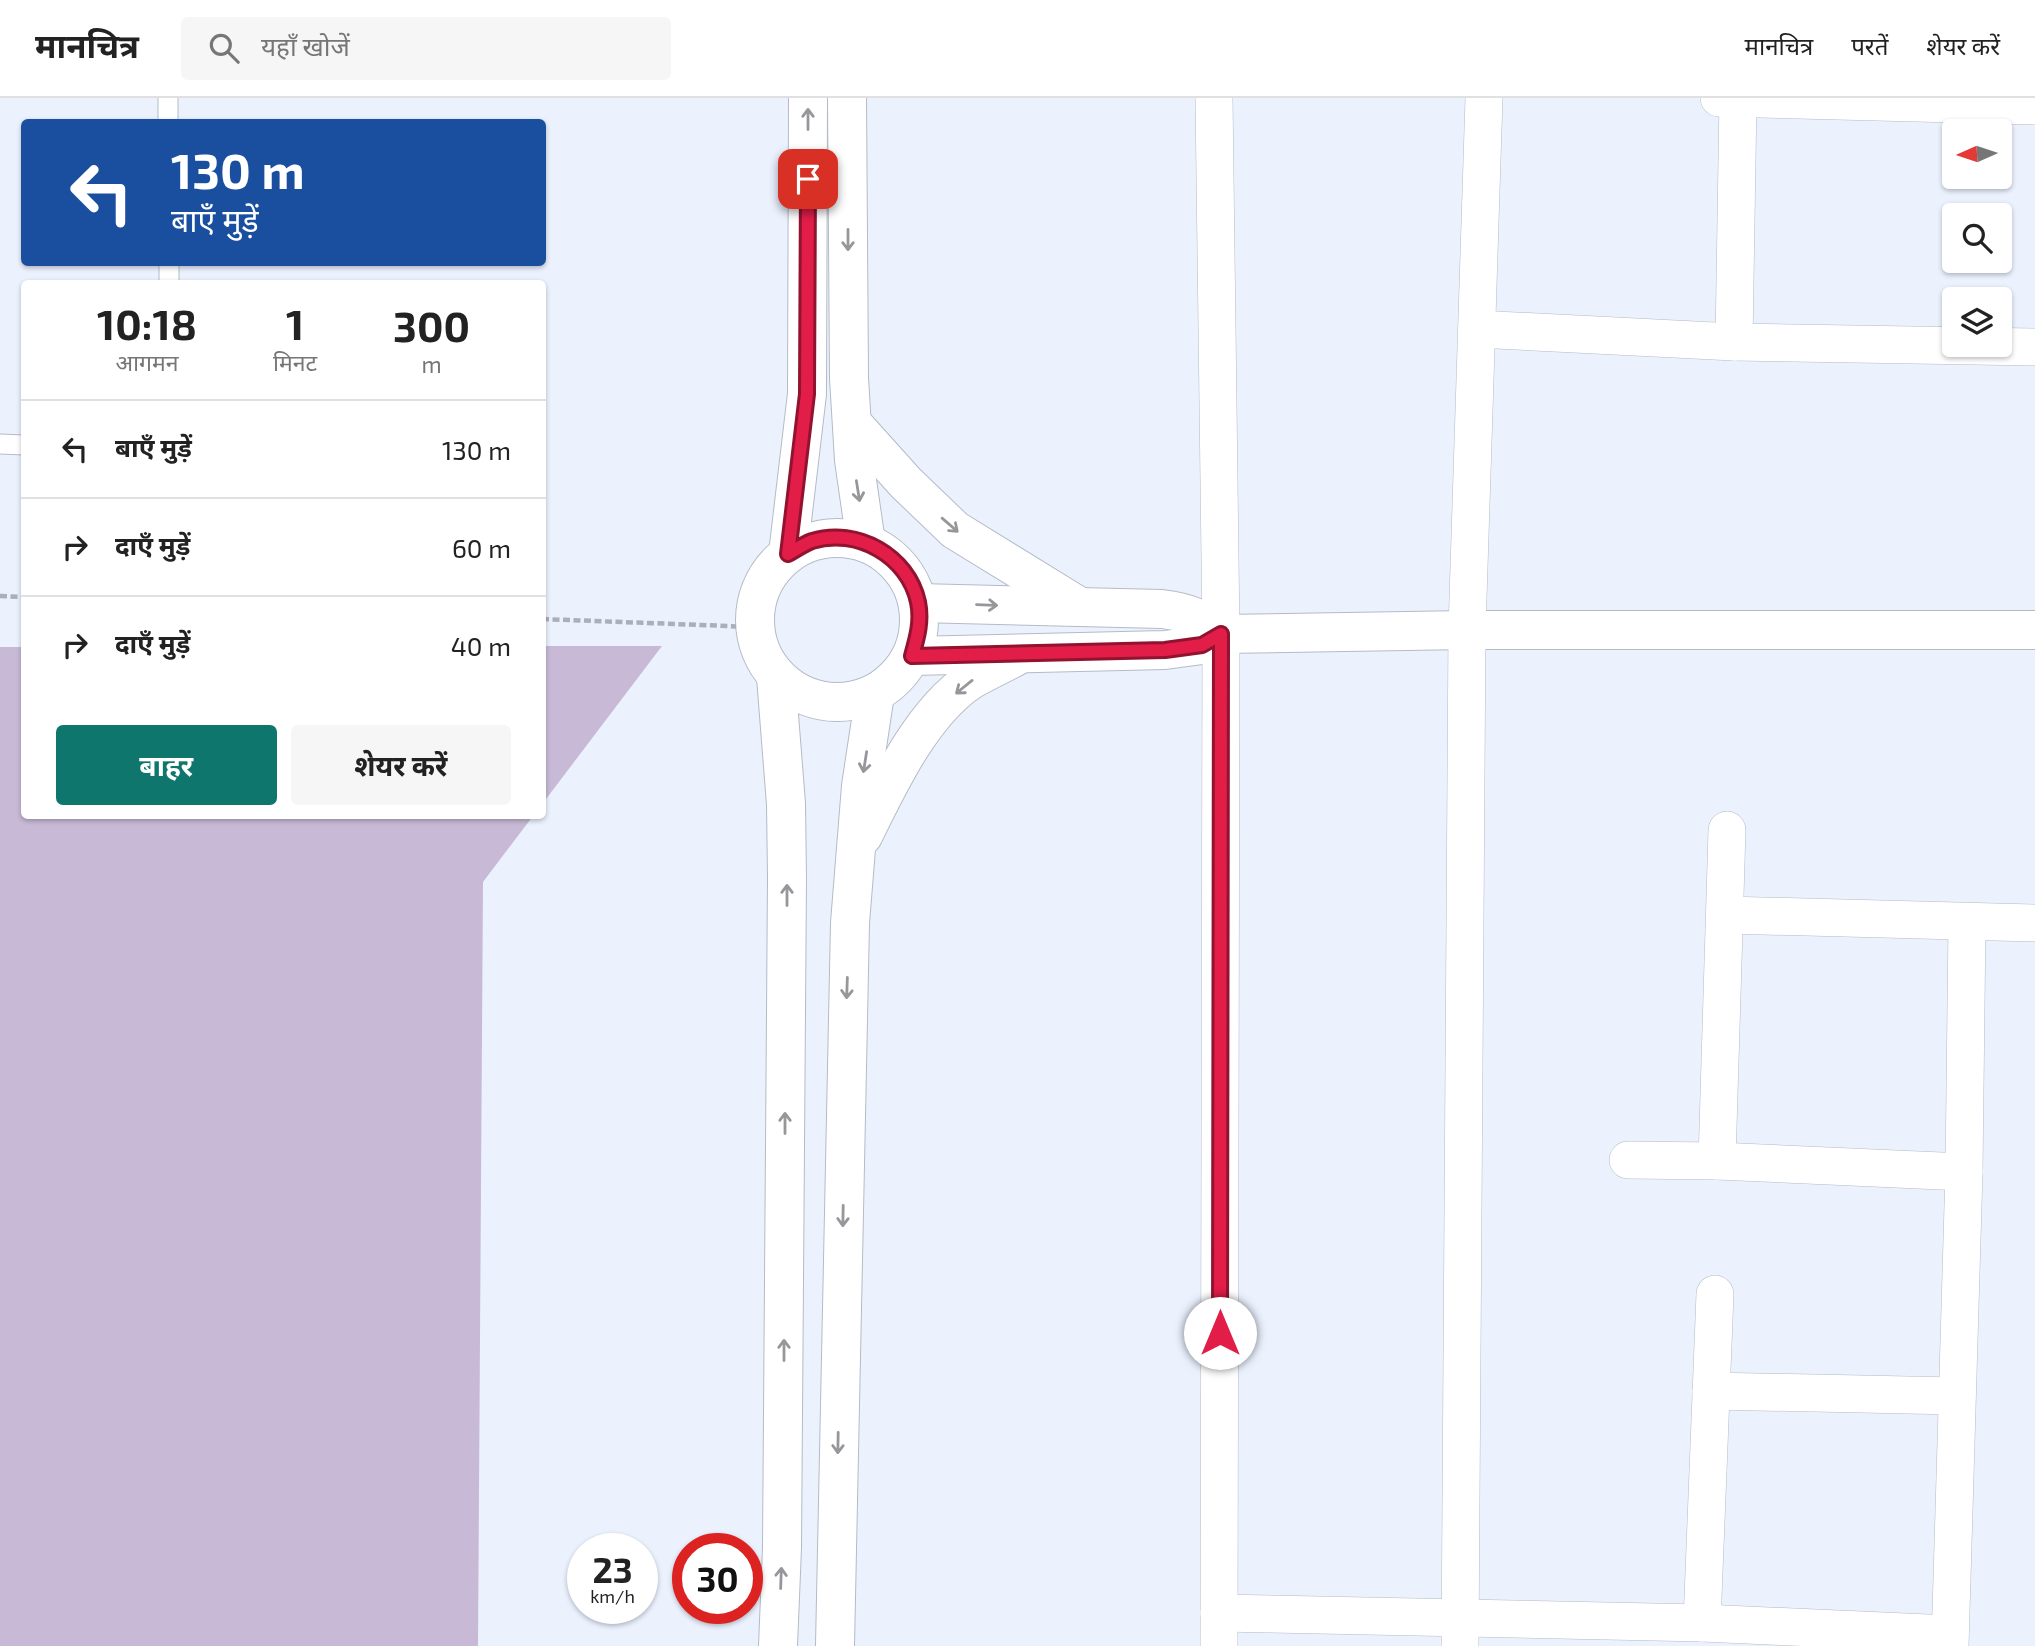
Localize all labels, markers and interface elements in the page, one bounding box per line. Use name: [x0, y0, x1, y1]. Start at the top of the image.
search box: [181, 17, 671, 80]
text: मानचित्र: [35, 25, 139, 65]
icon: search: [205, 29, 243, 67]
text: यहाँ खोजें: [261, 30, 350, 61]
text: मानचित्र: [1745, 31, 1813, 60]
text: परतें: [1851, 31, 1888, 60]
text: शेयर करें: [1926, 31, 2000, 60]
one-way arrow: [801, 108, 815, 131]
north arrow: [1942, 119, 2012, 189]
map controls: [1942, 119, 2012, 357]
text: 130 m: [171, 140, 305, 199]
icon: left: [56, 147, 147, 238]
pin: [778, 149, 838, 209]
icon: arrive: [789, 160, 827, 198]
text: बाएँ मुड़ें: [171, 200, 259, 238]
button: search: [1942, 203, 2012, 273]
one-way arrow: [841, 228, 855, 251]
button: layers: [1942, 287, 2012, 357]
text: 10:18: [97, 298, 197, 348]
text: 1: [286, 298, 304, 348]
text: 300: [393, 300, 470, 350]
text: आगमन: [115, 348, 178, 376]
text: मिनट: [273, 348, 317, 376]
text: m: [421, 350, 442, 378]
icon: left: [56, 430, 94, 468]
text: बाएँ मुड़ें: [115, 431, 192, 462]
text: 130 m: [442, 434, 511, 465]
one-way arrow: [852, 479, 865, 502]
one-way arrow: [941, 517, 959, 533]
icon: right: [56, 528, 94, 566]
text: दाएँ मुड़ें: [115, 529, 190, 560]
text: 60 m: [452, 532, 511, 563]
one-way arrow: [975, 598, 998, 611]
icon: right: [56, 626, 94, 664]
text: दाएँ मुड़ें: [115, 627, 190, 658]
text: 40 m: [451, 630, 511, 661]
one-way arrow: [955, 679, 973, 695]
button: बाहर: [56, 725, 277, 805]
button: शेयर करें: [291, 725, 511, 805]
one-way arrow: [858, 750, 871, 772]
one-way arrow: [780, 884, 794, 907]
one-way arrow: [841, 976, 854, 999]
one-way arrow: [779, 1112, 792, 1135]
one-way arrow: [836, 1204, 850, 1227]
position arrow: [1183, 1296, 1257, 1370]
one-way arrow: [777, 1339, 790, 1362]
one-way arrow: [832, 1431, 845, 1454]
speed limit sign: 30: [672, 1533, 763, 1624]
text: 23: [592, 1548, 633, 1590]
one-way arrow: [774, 1567, 787, 1590]
text: km/h: [590, 1585, 635, 1607]

